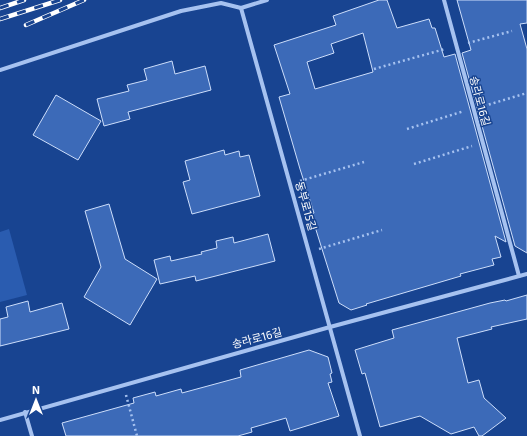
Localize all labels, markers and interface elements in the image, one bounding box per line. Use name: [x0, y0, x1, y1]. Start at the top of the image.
street label: 송라로16길: [468, 74, 493, 127]
street label: 동부로15길: [293, 180, 320, 232]
street label: 송라로16길: [230, 325, 283, 350]
north arrow: [16, 380, 56, 420]
text: N: [32, 383, 40, 396]

